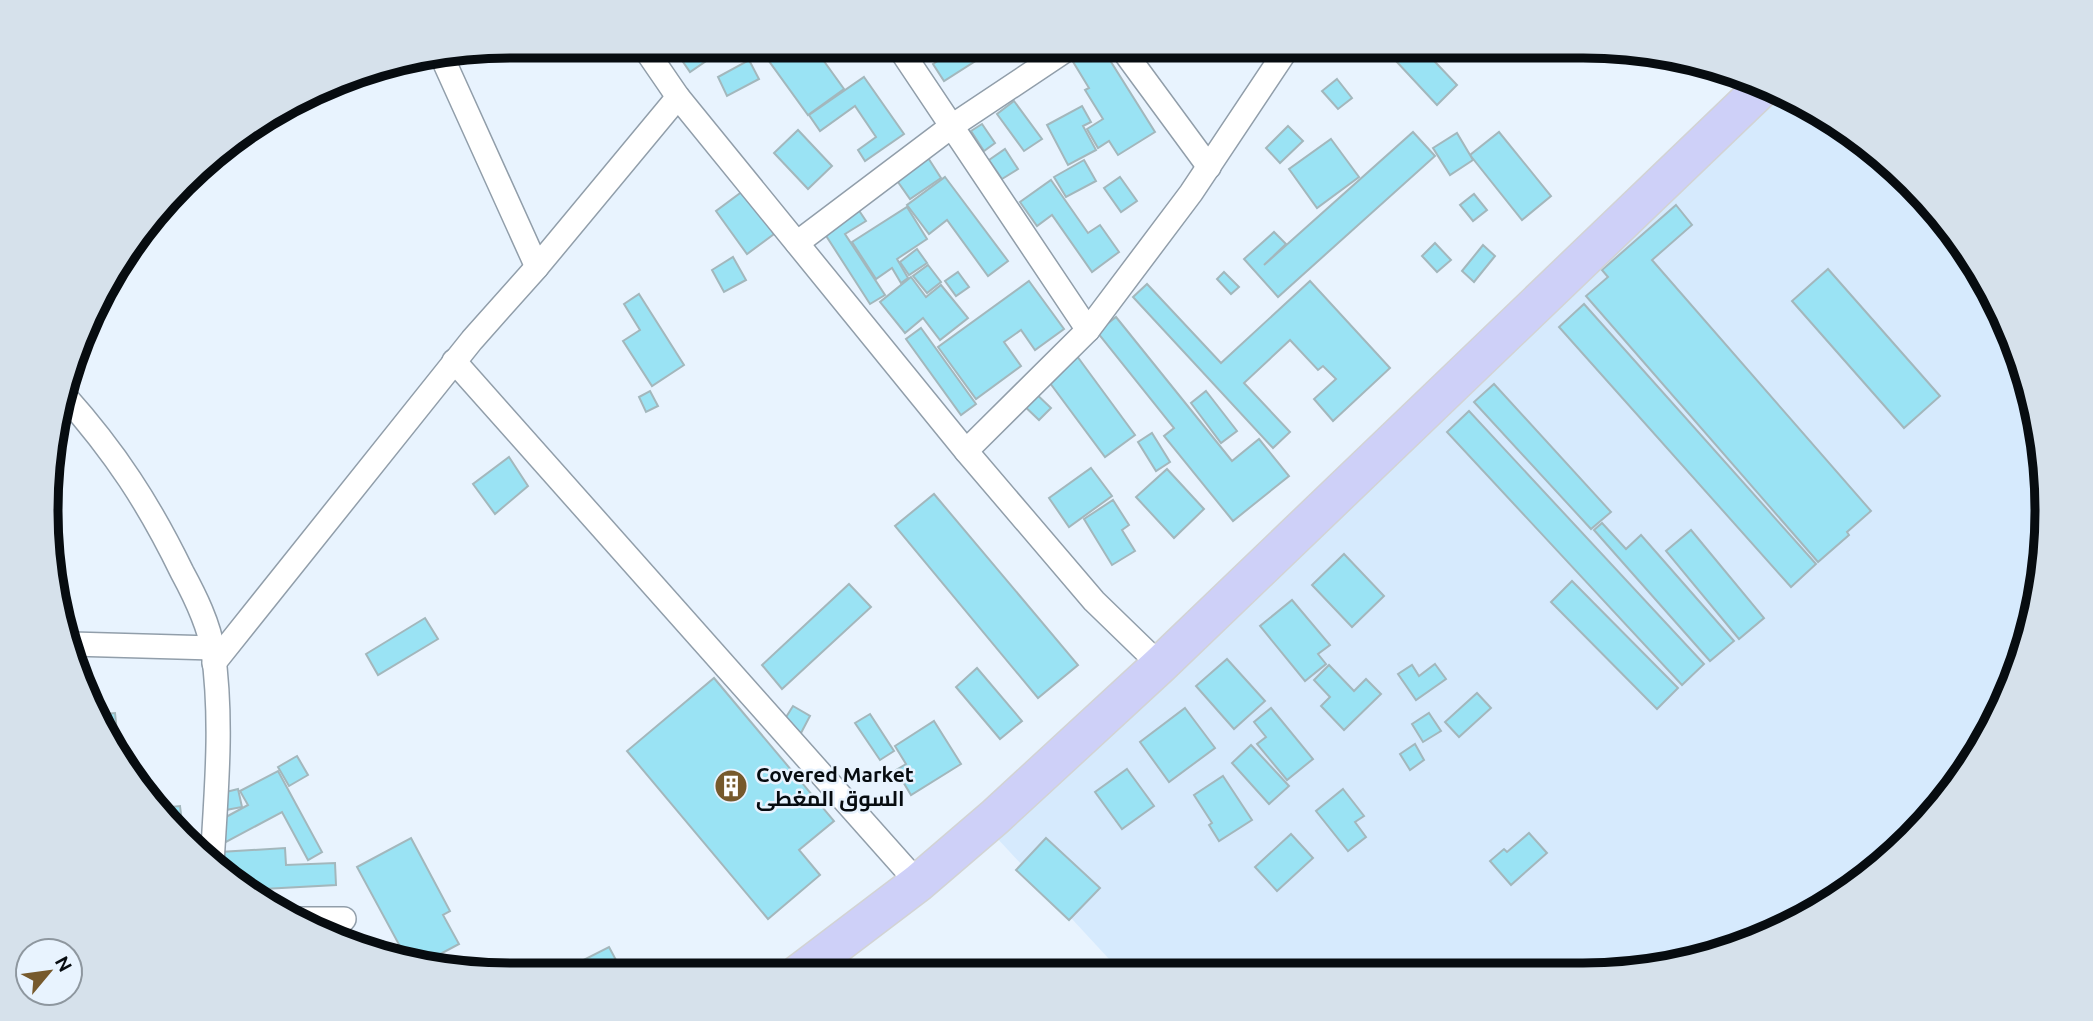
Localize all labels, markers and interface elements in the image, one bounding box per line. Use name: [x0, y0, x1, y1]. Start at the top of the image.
place label: Covered Market السوق المغطى: [756, 762, 914, 812]
building icon: Covered Market السوق المغطى: [712, 767, 750, 805]
north arrow: [14, 937, 84, 1007]
text: N: [51, 952, 77, 975]

